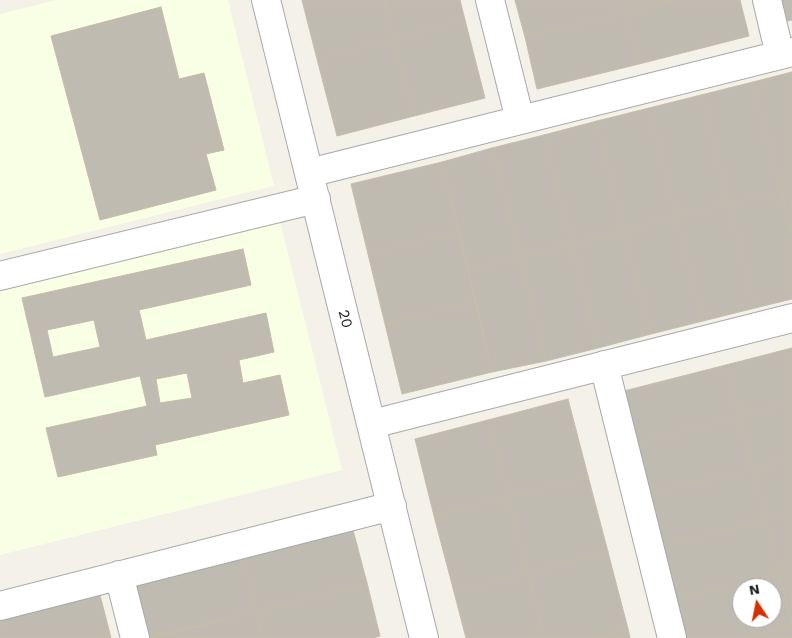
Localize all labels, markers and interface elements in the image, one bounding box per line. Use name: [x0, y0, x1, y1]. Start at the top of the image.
street label: 20: [334, 308, 356, 330]
north arrow: [732, 578, 782, 628]
text: N: [748, 580, 761, 598]

